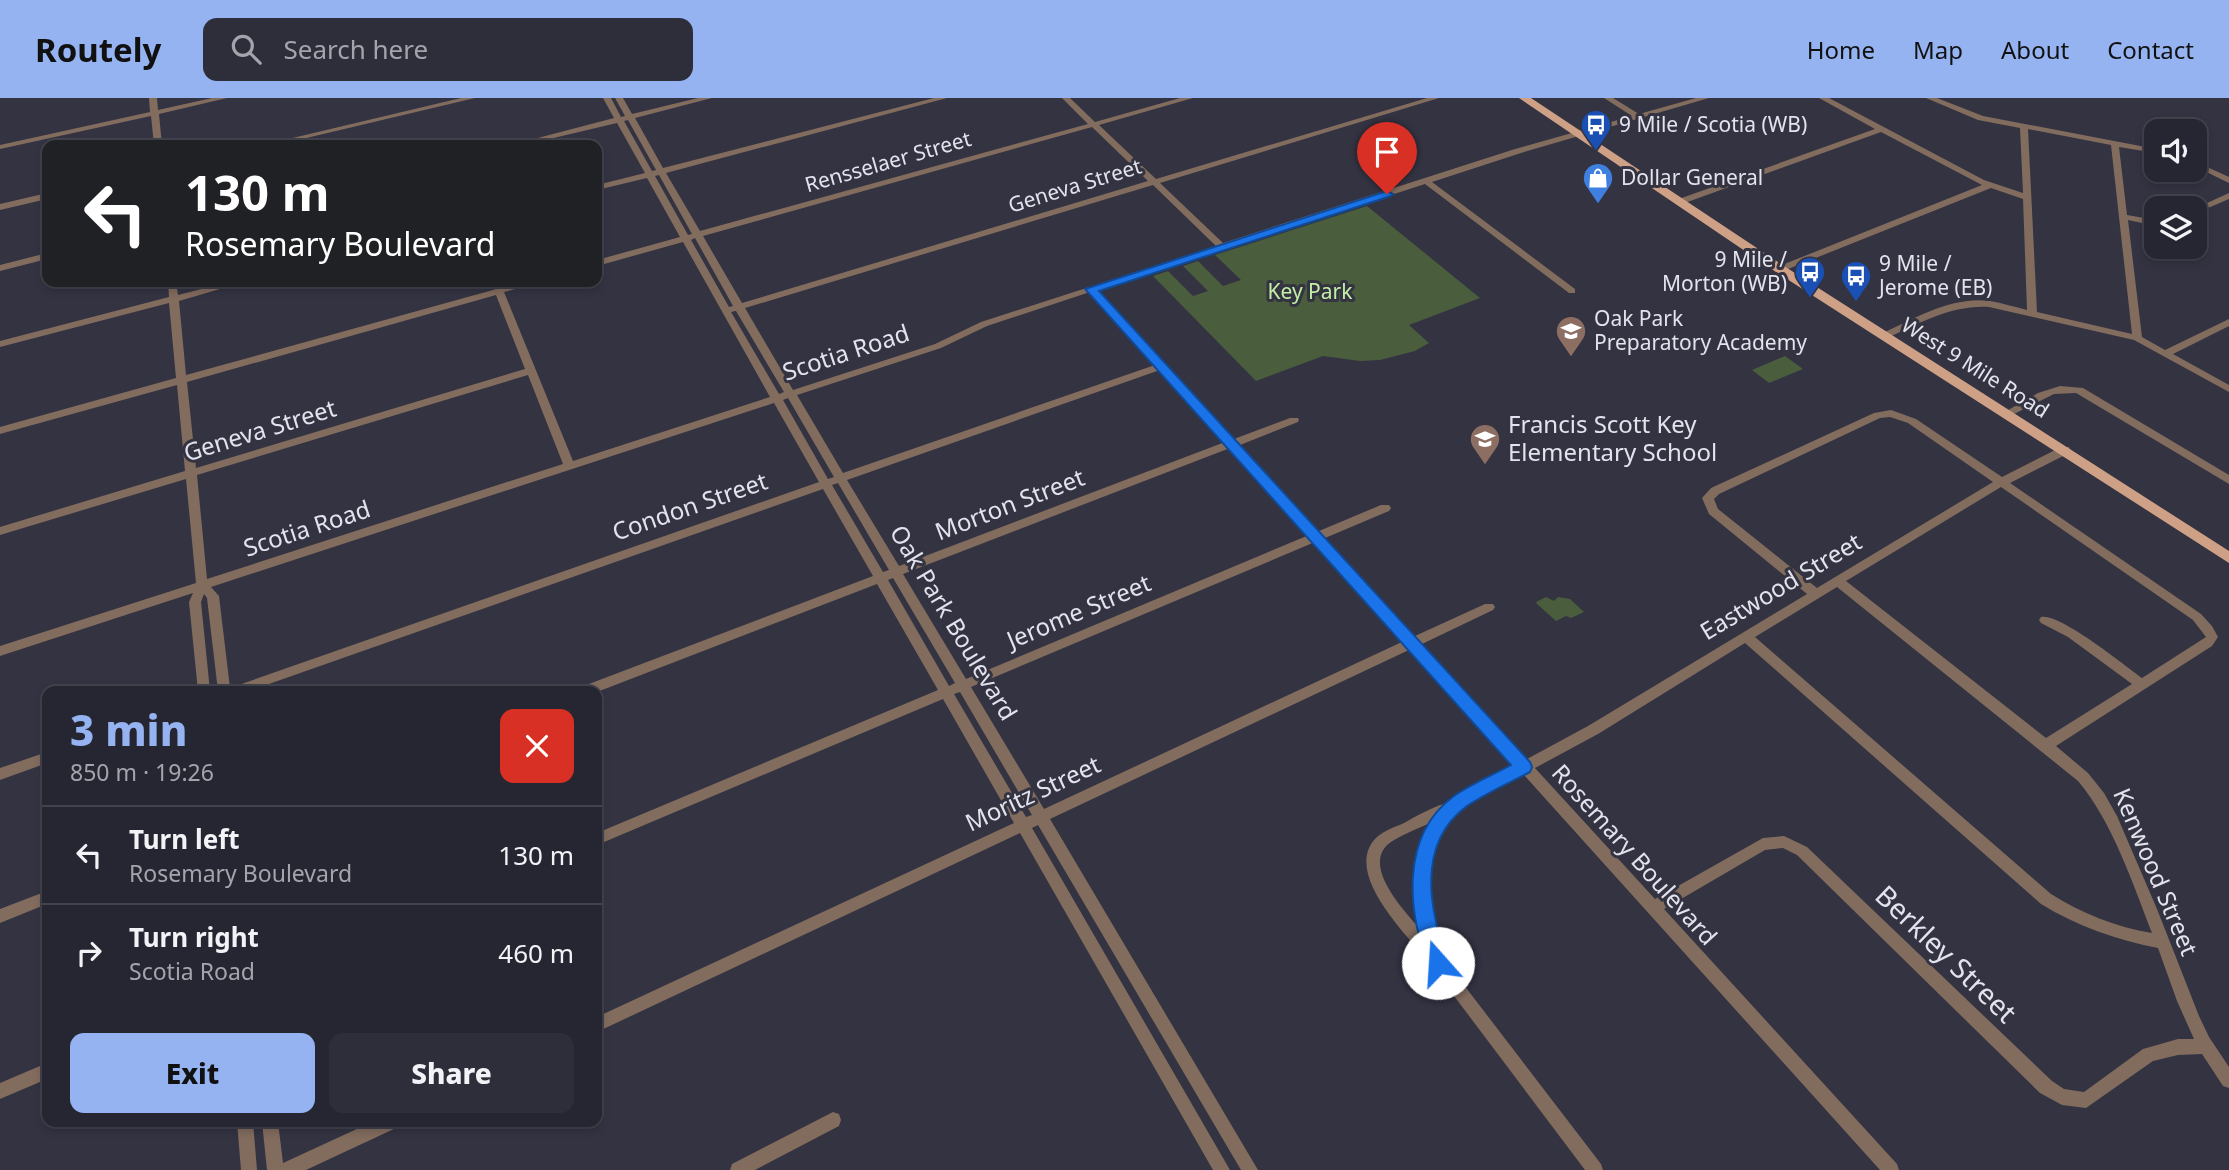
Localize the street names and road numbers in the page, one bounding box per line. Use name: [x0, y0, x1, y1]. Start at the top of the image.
street label: Rensselaer Street: [801, 124, 974, 198]
street label: Geneva Street: [1005, 151, 1145, 219]
street label: West 9 Mile Road: [1896, 310, 2055, 424]
street label: Scotia Road: [778, 316, 913, 388]
street label: Geneva Street: [179, 391, 340, 468]
street label: Morton Street: [930, 460, 1089, 547]
street label: Condon Street: [608, 464, 772, 548]
street label: Scotia Road: [239, 492, 374, 564]
street label: Oak Park Boulevard: [883, 518, 1026, 726]
street label: Eastwood Street: [1693, 524, 1867, 647]
street label: Jerome Street: [1000, 565, 1156, 657]
street label: Moritz Street: [959, 747, 1106, 838]
street label: Rosemary Boulevard: [1545, 756, 1725, 952]
street label: Kenwood Street: [2106, 783, 2207, 961]
street label: Berkley Street: [1868, 876, 2026, 1030]

